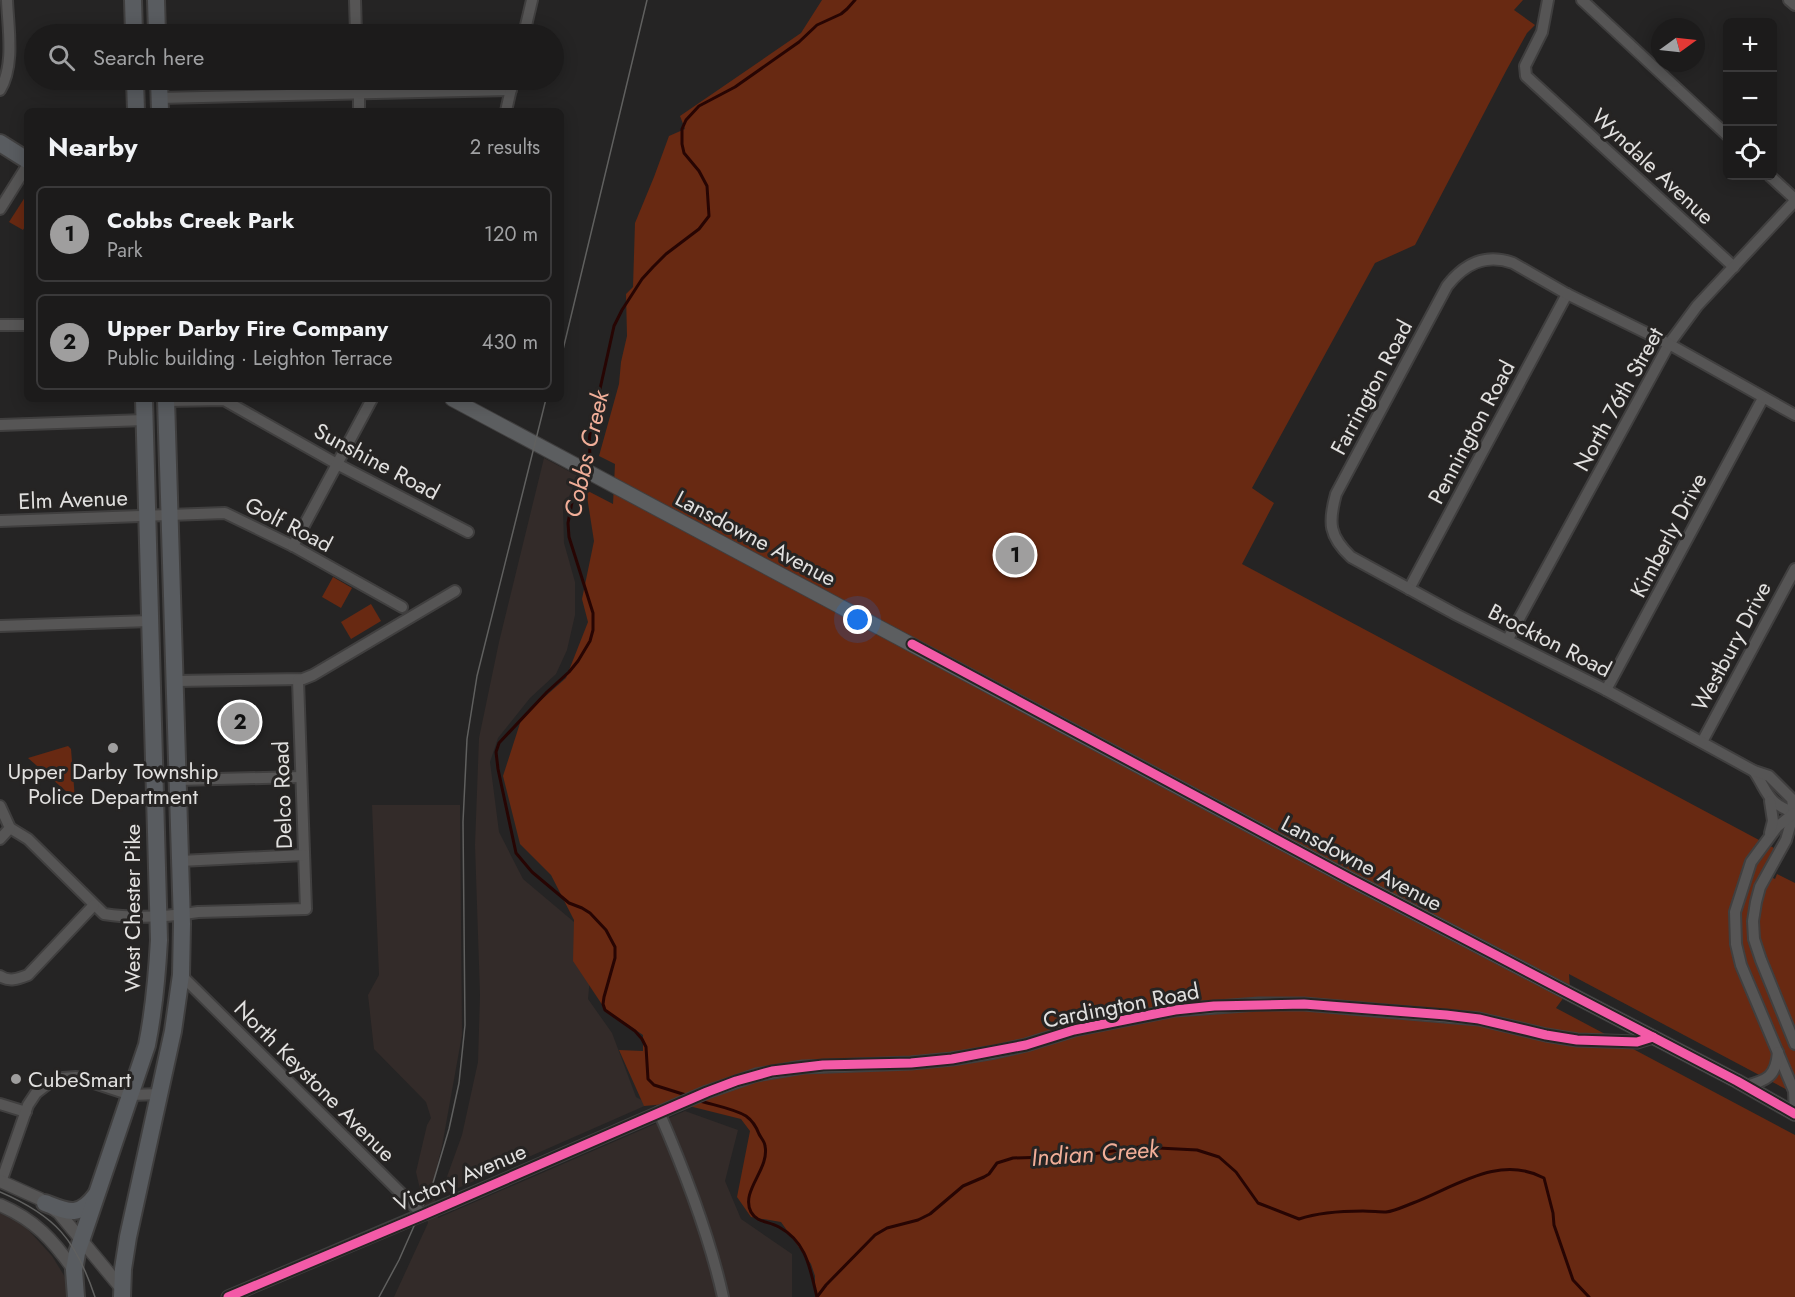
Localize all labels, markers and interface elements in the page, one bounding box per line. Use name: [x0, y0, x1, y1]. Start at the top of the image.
north arrow: [1651, 18, 1705, 72]
map controls: [1723, 18, 1777, 180]
button: +: [1723, 18, 1777, 72]
search box: [24, 24, 564, 90]
icon: search: [45, 41, 78, 74]
text: Search here: [93, 41, 204, 73]
button: −: [1723, 72, 1777, 126]
street label: Wyndale Avenue: [1584, 101, 1722, 231]
button: locate: [1723, 126, 1777, 180]
text: Nearby: [48, 128, 137, 166]
text: 2 results: [470, 133, 540, 162]
text: Cobbs Creek Park: [107, 204, 294, 236]
text: 1: [64, 220, 75, 249]
text: 120 m: [484, 220, 538, 249]
text: Park: [107, 236, 143, 265]
text: Upper Darby Fire Company: [107, 312, 388, 344]
street label: Farrington Road: [1322, 314, 1420, 460]
street label: North 76th Street: [1565, 321, 1671, 477]
text: 2: [63, 328, 76, 357]
text: 430 m: [482, 328, 538, 357]
text: Public building · Leighton Terrace: [107, 344, 392, 373]
street label: Pennington Road: [1420, 354, 1522, 510]
water label: Cobbs Creek: [554, 385, 618, 521]
street label: Sunshine Road: [308, 414, 446, 508]
street label: Kimberly Drive: [1622, 467, 1714, 603]
street label: Elm Avenue: [18, 481, 128, 517]
street label: Lansdowne Avenue: [670, 482, 842, 594]
street label: Golf Road: [240, 488, 338, 560]
pin: 1: [996, 532, 1034, 578]
street label: Westbury Drive: [1683, 575, 1779, 717]
street label: Brockton Road: [1483, 595, 1617, 685]
your location: [843, 605, 872, 634]
pin: 2: [220, 700, 260, 744]
marker: Upper Darby Township Police Department: [106, 741, 120, 755]
street label: Delco Road: [264, 741, 300, 849]
place label: Upper Darby Township Police Department: [8, 755, 218, 812]
street label: Lansdowne Avenue: [1276, 807, 1448, 919]
street label: West Chester Pike: [116, 824, 148, 992]
street label: Cardington Road: [1040, 974, 1202, 1036]
street label: North Keystone Avenue: [227, 993, 403, 1169]
place label: CubeSmart: [28, 1063, 132, 1095]
marker: CubeSmart: [9, 1072, 23, 1086]
water label: Indian Creek: [1030, 1131, 1162, 1175]
street label: Victory Avenue: [389, 1135, 531, 1219]

